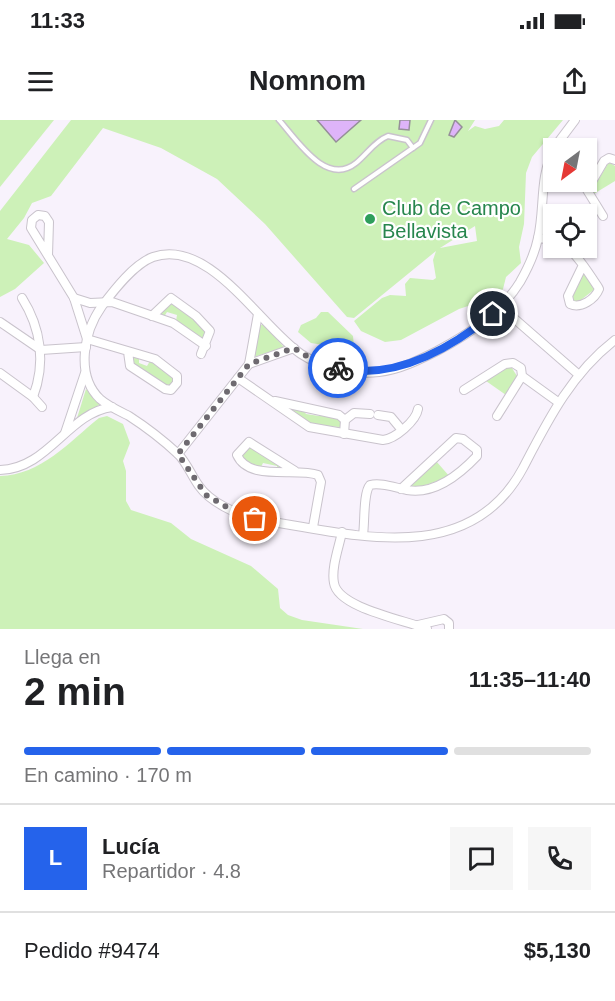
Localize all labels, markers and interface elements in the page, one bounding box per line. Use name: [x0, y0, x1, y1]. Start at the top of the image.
text: 11:33: [30, 8, 85, 33]
icon: menu: [24, 65, 57, 98]
icon: share: [558, 65, 591, 98]
text: Nomnom: [249, 66, 366, 96]
north arrow: [543, 138, 597, 192]
map controls: [543, 138, 597, 258]
place label: Club de Campo Bellavista: [382, 197, 521, 242]
button: locate: [543, 204, 597, 258]
marker: Club de Campo Bellavista: [363, 212, 377, 226]
pin: [467, 288, 518, 339]
icon: home: [476, 297, 509, 330]
courier: [308, 338, 368, 398]
icon: bike: [322, 352, 355, 385]
pin: [229, 493, 280, 544]
icon: bag: [238, 502, 271, 535]
text: Llega en: [24, 646, 101, 668]
text: 11:35–11:40: [469, 667, 591, 692]
text: 2 min: [24, 670, 126, 713]
text: En camino · 170 m: [24, 764, 192, 786]
button: chat: [450, 827, 513, 890]
button: phone: [528, 827, 591, 890]
text: Lucía: [102, 834, 159, 859]
text: L: [49, 845, 62, 870]
text: Repartidor · 4.8: [102, 860, 241, 882]
text: Pedido #9474: [24, 938, 160, 963]
text: $5,130: [524, 938, 591, 963]

